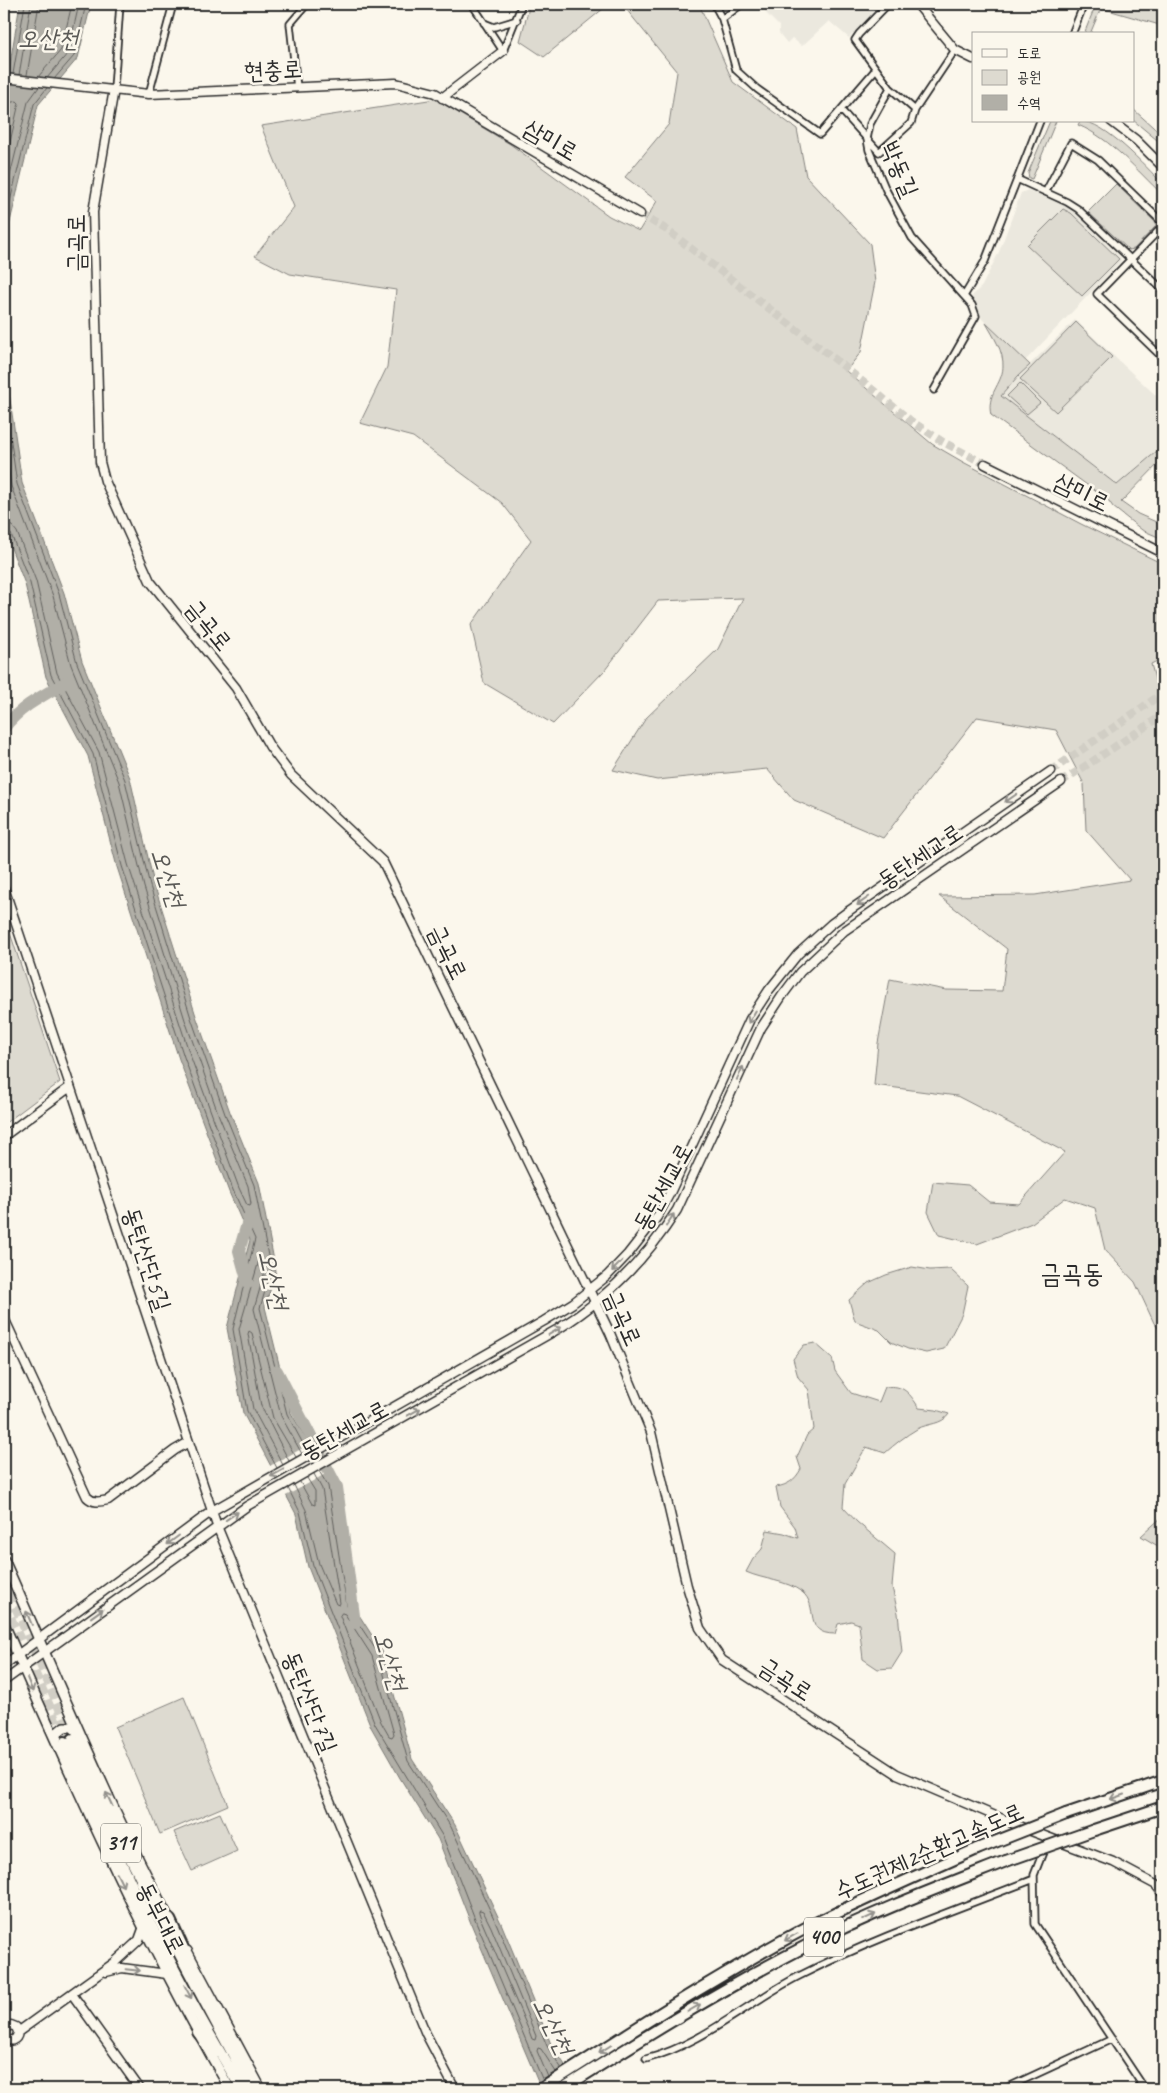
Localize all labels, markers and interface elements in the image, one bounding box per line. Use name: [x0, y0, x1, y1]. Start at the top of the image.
water label: 오산천: [18, 23, 81, 55]
legend: [972, 32, 1134, 122]
text: 도로: [1017, 44, 1041, 63]
street label: 현충로: [243, 54, 303, 86]
text: 공원: [1017, 68, 1041, 87]
text: 수역: [1017, 94, 1041, 113]
street label: 삼미로: [518, 113, 584, 167]
street label: 박동길: [875, 136, 925, 202]
street label: 금곡로: [61, 214, 91, 272]
street label: 삼미로: [1049, 466, 1115, 518]
street label: 금곡로: [179, 593, 239, 657]
one-way arrow: [1004, 793, 1018, 803]
street label: 동탄세교로: [872, 817, 968, 895]
water label: 오산천: [143, 844, 193, 914]
one-way arrow: [856, 896, 870, 906]
street label: 금곡로: [422, 919, 474, 985]
one-way arrow: [746, 1009, 756, 1024]
one-way arrow: [736, 1066, 746, 1081]
street label: 동탄세교로: [626, 1138, 700, 1236]
street label: 동탄산단5길: [116, 1203, 178, 1315]
one-way arrow: [665, 1213, 676, 1227]
water label: 오산천: [251, 1247, 296, 1316]
district label: 금곡동: [1041, 1257, 1103, 1290]
one-way arrow: [611, 1260, 623, 1272]
street label: 금곡로: [598, 1285, 648, 1351]
one-way arrow: [547, 1326, 561, 1336]
street label: 동탄세교로: [295, 1393, 393, 1467]
one-way arrow: [406, 1407, 421, 1417]
one-way arrow: [271, 1468, 285, 1478]
one-way arrow: [225, 1511, 239, 1521]
one-way arrow: [167, 1534, 180, 1545]
one-way arrow: [90, 1608, 104, 1618]
one-way arrow: [23, 1611, 33, 1626]
water label: 오산천: [366, 1627, 415, 1697]
street label: 동탄산단7길: [276, 1647, 344, 1757]
street label: 금곡로: [754, 1651, 818, 1707]
one-way arrow: [26, 1677, 35, 1692]
one-way arrow: [104, 1792, 114, 1807]
one-way arrow: [1110, 1793, 1125, 1802]
street label: 수도권제2순환고속도로: [830, 1796, 1028, 1906]
road number: 311: [101, 1824, 141, 1862]
one-way arrow: [115, 1872, 125, 1887]
street label: 동부대로: [130, 1877, 192, 1959]
one-way arrow: [861, 1912, 876, 1922]
road number: 400: [804, 1918, 844, 1956]
one-way arrow: [783, 1932, 798, 1942]
one-way arrow: [124, 1965, 140, 1974]
one-way arrow: [183, 1984, 193, 1999]
water label: 오산천: [525, 1992, 582, 2063]
one-way arrow: [686, 2002, 700, 2012]
one-way arrow: [598, 2044, 612, 2054]

